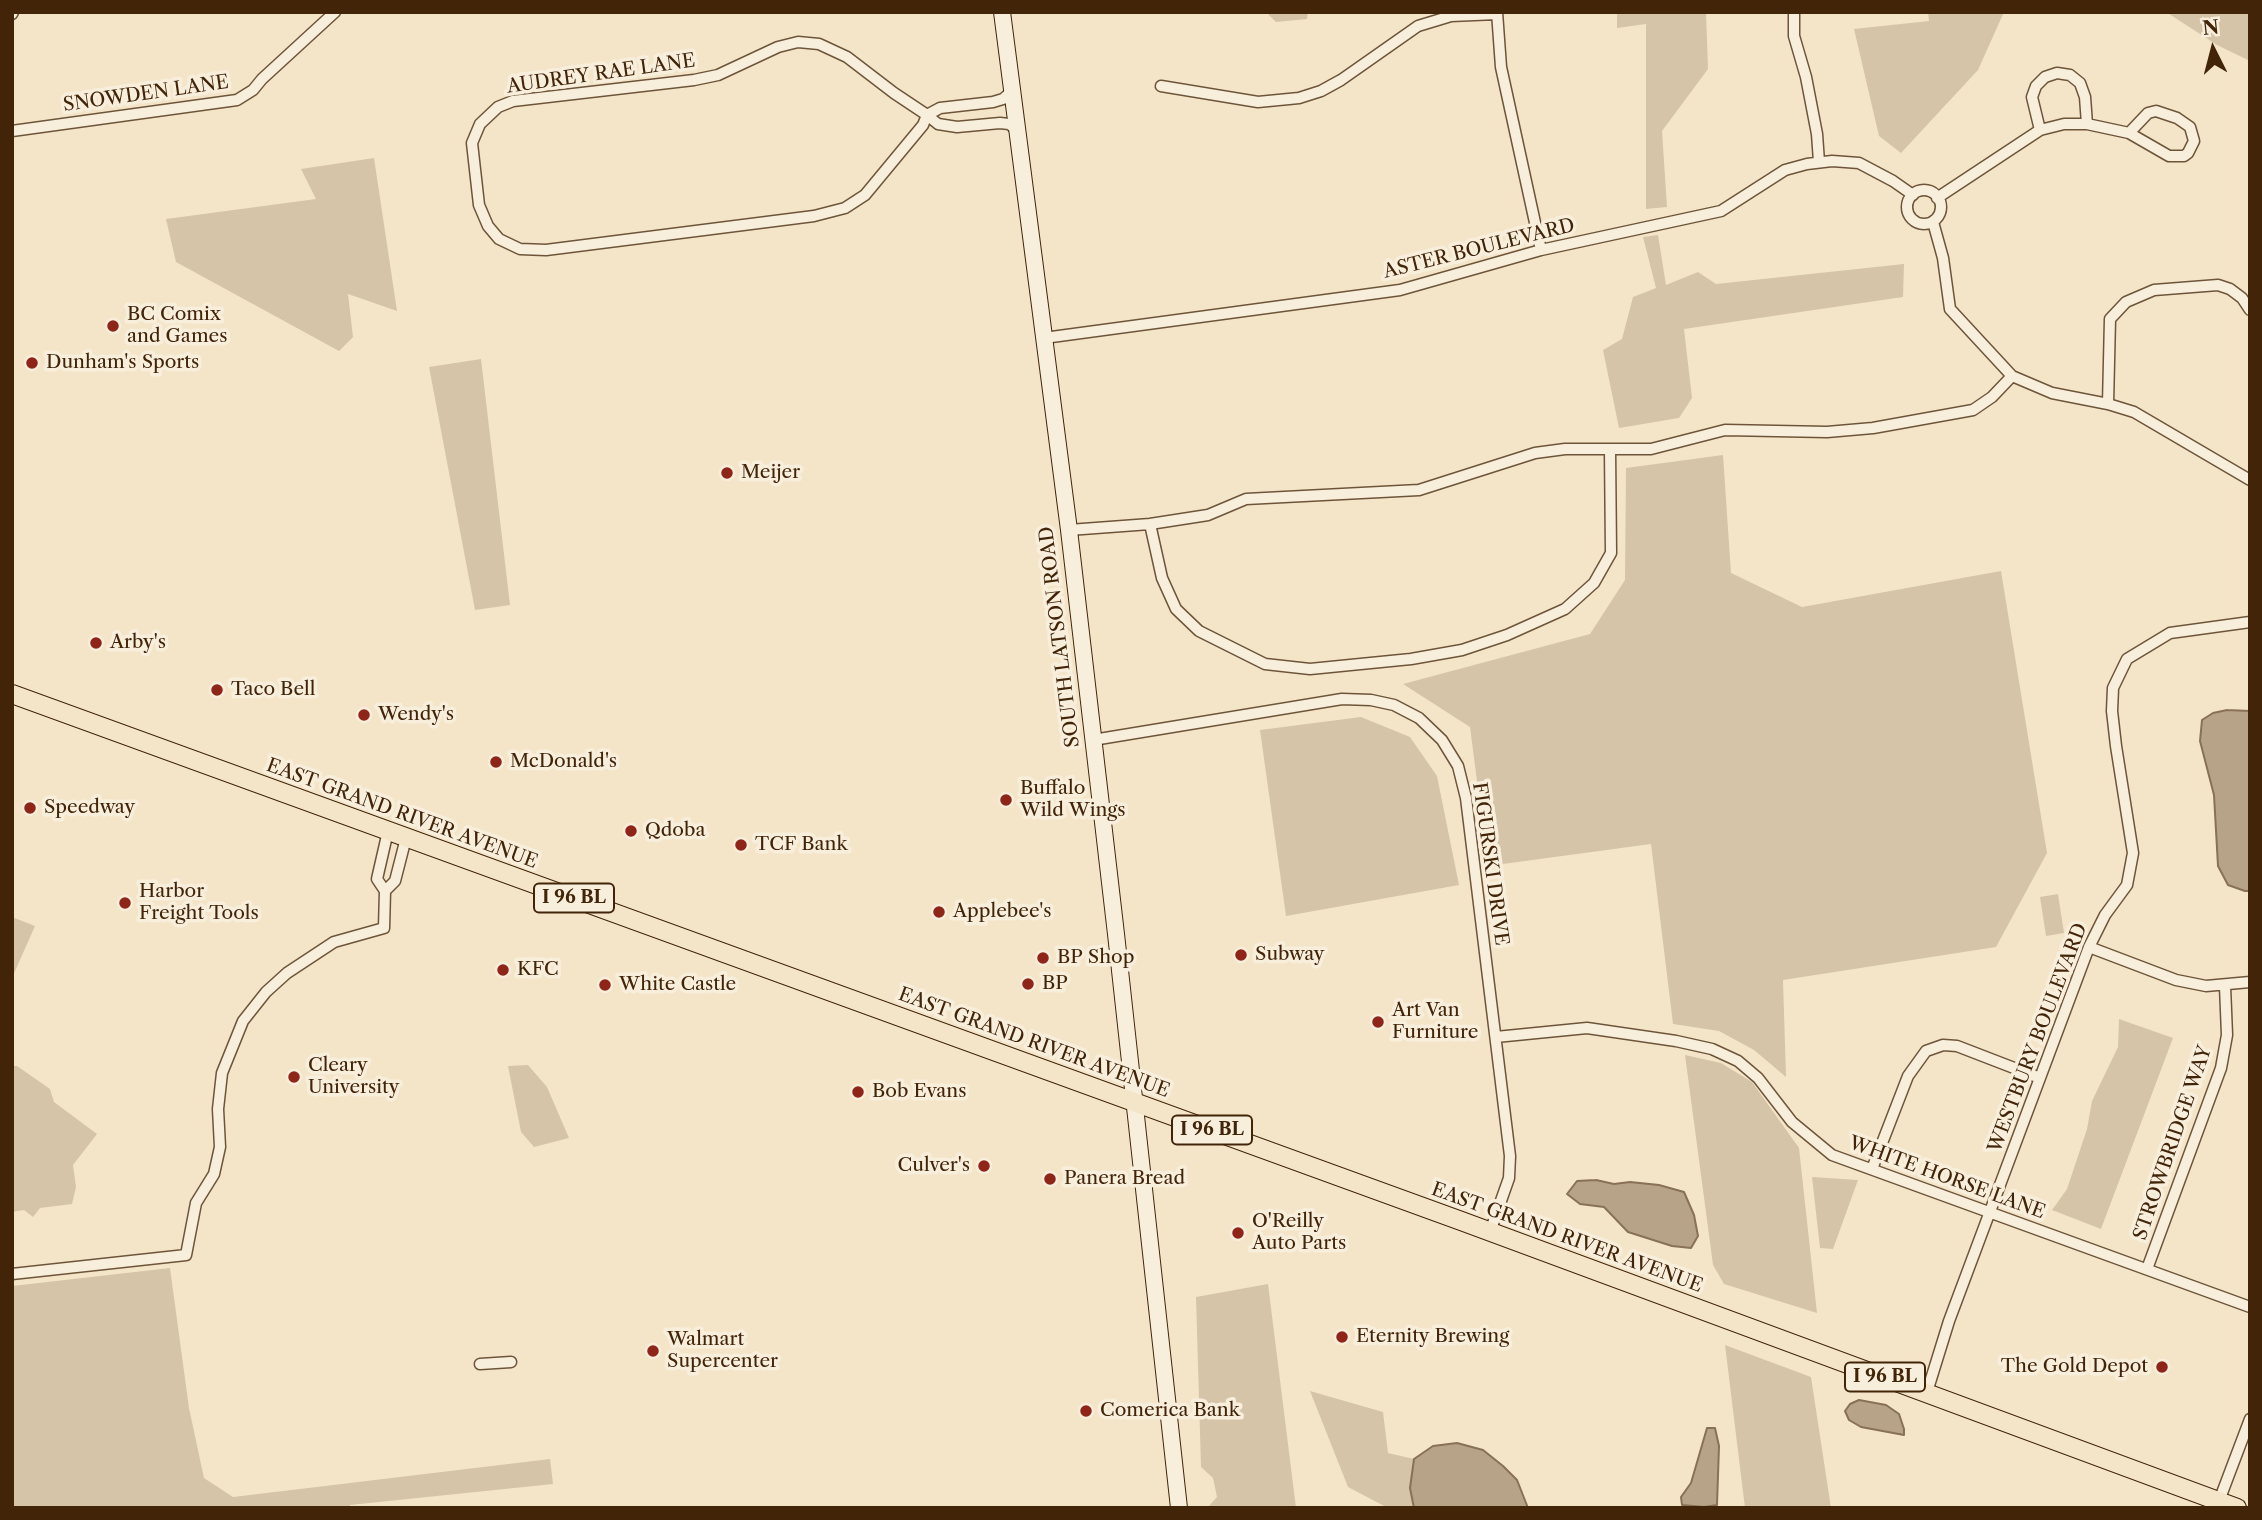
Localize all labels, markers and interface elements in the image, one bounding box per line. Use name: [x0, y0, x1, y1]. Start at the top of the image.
north arrow: [2178, 14, 2248, 84]
text: N: [2201, 15, 2220, 40]
street label: AUDREY RAE LANE: [505, 49, 697, 99]
street label: SNOWDEN LANE: [62, 71, 230, 117]
street label: ASTER BOULEVARD: [1381, 214, 1577, 284]
place label: BC Comix and Games: [127, 304, 227, 348]
marker: BC Comix and Games: [105, 318, 121, 334]
place label: Dunham's Sports: [46, 352, 199, 374]
marker: Dunham's Sports: [24, 355, 40, 371]
place label: Meijer: [741, 462, 800, 484]
marker: Meijer: [719, 465, 735, 481]
street label: SOUTH LATSON ROAD: [1035, 525, 1085, 749]
place label: Arby's: [110, 632, 166, 654]
marker: Arby's: [88, 635, 104, 651]
place label: Taco Bell: [231, 679, 315, 701]
marker: Taco Bell: [209, 682, 225, 698]
place label: Wendy's: [378, 704, 454, 726]
marker: Wendy's: [356, 707, 372, 723]
place label: McDonald's: [510, 751, 617, 773]
street label: EAST GRAND RIVER AVENUE: [263, 754, 541, 874]
marker: McDonald's: [488, 754, 504, 770]
place label: Buffalo Wild Wings: [1020, 778, 1126, 822]
street label: FIGURSKI DRIVE: [1467, 781, 1513, 947]
marker: Buffalo Wild Wings: [998, 792, 1014, 808]
place label: Speedway: [44, 797, 135, 819]
marker: Speedway: [22, 800, 38, 816]
place label: Qdoba: [645, 820, 706, 842]
marker: Qdoba: [623, 823, 639, 839]
place label: TCF Bank: [755, 834, 847, 856]
marker: TCF Bank: [733, 837, 749, 853]
place label: Harbor Freight Tools: [139, 881, 259, 925]
road number: I 96 BL: [534, 884, 614, 912]
marker: Harbor Freight Tools: [117, 895, 133, 911]
place label: Applebee's: [953, 901, 1052, 923]
marker: Applebee's: [931, 904, 947, 920]
street label: WESTBURY BOULEVARD: [1984, 920, 2092, 1156]
place label: Subway: [1255, 944, 1324, 966]
place label: BP Shop: [1057, 947, 1134, 969]
marker: Subway: [1233, 947, 1249, 963]
marker: BP Shop: [1035, 950, 1051, 966]
place label: KFC: [517, 959, 559, 981]
marker: KFC: [495, 962, 511, 978]
place label: BP: [1042, 973, 1068, 995]
place label: White Castle: [619, 974, 736, 996]
marker: BP: [1020, 976, 1036, 992]
marker: White Castle: [597, 977, 613, 993]
street label: EAST GRAND RIVER AVENUE: [895, 983, 1173, 1103]
place label: Art Van Furniture: [1392, 1000, 1478, 1044]
marker: Art Van Furniture: [1370, 1014, 1386, 1030]
street label: STROWBRIDGE WAY: [2129, 1043, 2217, 1243]
place label: Cleary University: [308, 1055, 399, 1099]
marker: Cleary University: [286, 1069, 302, 1085]
place label: Bob Evans: [872, 1081, 966, 1103]
marker: Bob Evans: [850, 1084, 866, 1100]
road number: I 96 BL: [1172, 1115, 1252, 1144]
street label: WHITE HORSE LANE: [1846, 1132, 2048, 1224]
place label: Culver's: [898, 1155, 970, 1177]
marker: Culver's: [976, 1158, 992, 1174]
place label: Panera Bread: [1064, 1168, 1185, 1190]
marker: Panera Bread: [1042, 1171, 1058, 1187]
street label: EAST GRAND RIVER AVENUE: [1428, 1178, 1706, 1298]
place label: O'Reilly Auto Parts: [1252, 1211, 1346, 1255]
marker: O'Reilly Auto Parts: [1230, 1225, 1246, 1241]
place label: Eternity Brewing: [1356, 1326, 1509, 1348]
place label: Walmart Supercenter: [667, 1329, 778, 1373]
marker: Eternity Brewing: [1334, 1329, 1350, 1345]
marker: Walmart Supercenter: [645, 1343, 661, 1359]
place label: The Gold Depot: [2001, 1356, 2148, 1378]
marker: The Gold Depot: [2154, 1359, 2170, 1375]
road number: I 96 BL: [1845, 1362, 1925, 1392]
place label: Comerica Bank: [1100, 1400, 1240, 1422]
marker: Comerica Bank: [1078, 1403, 1094, 1419]

